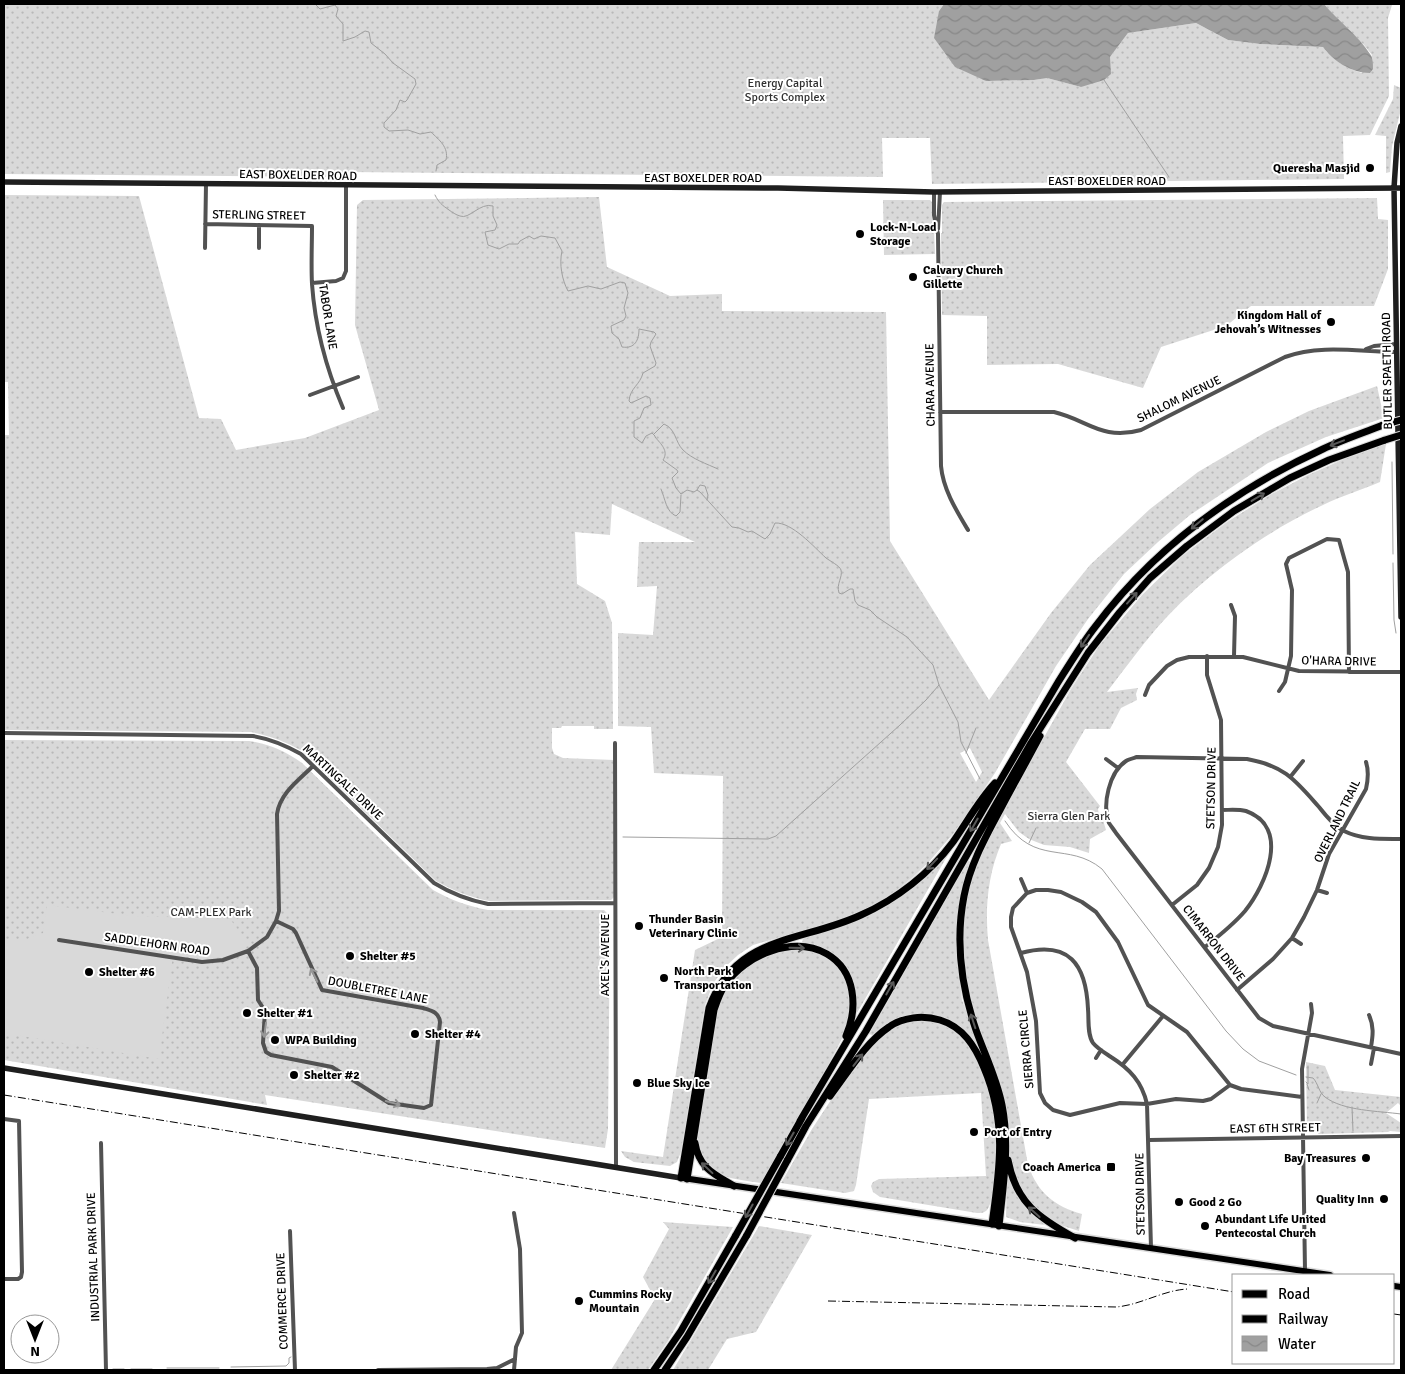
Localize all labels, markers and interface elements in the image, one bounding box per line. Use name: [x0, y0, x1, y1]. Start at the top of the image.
park label: Energy Capital Sports Complex: [745, 76, 826, 105]
place label: Queresha Masjid: [1273, 161, 1361, 176]
marker: Queresha Masjid: [1364, 162, 1376, 174]
street label: EAST BOXELDER ROAD: [239, 167, 357, 184]
street label: EAST BOXELDER ROAD: [644, 171, 762, 186]
street label: EAST BOXELDER ROAD: [1048, 174, 1166, 189]
street label: STERLING STREET: [212, 207, 306, 224]
place label: Lock-N-Load Storage: [870, 220, 937, 249]
marker: Lock-N-Load Storage: [854, 228, 866, 240]
place label: Calvary Church Gillette: [923, 263, 1003, 292]
marker: Calvary Church Gillette: [907, 271, 919, 283]
street label: TABOR LANE: [315, 283, 340, 351]
place label: Kingdom Hall of Jehovah’s Witnesses: [1214, 308, 1322, 337]
street label: BUTLER SPAETH ROAD: [1379, 312, 1396, 430]
marker: Kingdom Hall of Jehovah’s Witnesses: [1325, 316, 1337, 328]
street label: CHARA AVENUE: [922, 343, 939, 427]
street label: SHALOM AVENUE: [1135, 373, 1224, 426]
one-way arrow: [1330, 439, 1345, 448]
one-way arrow: [1251, 491, 1265, 501]
one-way arrow: [1191, 518, 1204, 529]
one-way arrow: [1126, 592, 1138, 605]
one-way arrow: [1080, 634, 1090, 648]
street label: O'HARA DRIVE: [1301, 653, 1377, 670]
street label: MARTINGALE DRIVE: [299, 741, 386, 824]
street label: STETSON DRIVE: [1203, 746, 1220, 829]
street label: OVERLAND TRAIL: [1311, 777, 1364, 865]
park label: Sierra Glen Park: [1028, 809, 1110, 824]
one-way arrow: [969, 817, 979, 831]
one-way arrow: [926, 858, 938, 871]
street label: CIMARRON DRIVE: [1179, 902, 1248, 985]
park label: CAM-PLEX Park: [171, 905, 251, 920]
place label: Thunder Basin Veterinary Clinic: [649, 912, 738, 941]
street label: AXEL'S AVENUE: [598, 914, 613, 996]
marker: Thunder Basin Veterinary Clinic: [633, 920, 645, 932]
street label: SADDLEHORN ROAD: [103, 930, 211, 959]
one-way arrow: [788, 943, 804, 953]
place label: Shelter #5: [360, 949, 416, 964]
marker: Shelter #5: [344, 950, 356, 962]
place label: North Park Transportation: [674, 964, 752, 993]
place label: Shelter #6: [99, 965, 155, 980]
marker: Shelter #6: [83, 966, 95, 978]
one-way arrow: [309, 968, 318, 983]
marker: North Park Transportation: [658, 972, 670, 984]
street label: DOUBLETREE LANE: [327, 973, 429, 1008]
one-way arrow: [885, 982, 895, 996]
place label: Shelter #1: [257, 1006, 313, 1021]
marker: Shelter #1: [241, 1007, 253, 1019]
street label: SIERRA CIRCLE: [1016, 1009, 1037, 1089]
one-way arrow: [968, 1014, 977, 1030]
one-way arrow: [260, 1022, 270, 1038]
place label: Shelter #4: [425, 1027, 481, 1042]
marker: Shelter #4: [409, 1028, 421, 1040]
place label: WPA Building: [285, 1033, 357, 1048]
marker: WPA Building: [269, 1034, 281, 1046]
one-way arrow: [853, 1053, 863, 1067]
place label: Shelter #2: [304, 1068, 360, 1083]
marker: Shelter #2: [288, 1069, 300, 1081]
place label: Blue Sky Ice: [647, 1076, 710, 1091]
marker: Blue Sky Ice: [631, 1077, 643, 1089]
one-way arrow: [385, 1099, 401, 1108]
street label: EAST 6TH STREET: [1229, 1120, 1321, 1137]
place label: Port of Entry: [984, 1125, 1052, 1140]
marker: Port of Entry: [968, 1126, 980, 1138]
one-way arrow: [785, 1131, 795, 1146]
place label: Bay Treasures: [1284, 1151, 1357, 1166]
street label: STETSON DRIVE: [1132, 1152, 1149, 1235]
marker: Bay Treasures: [1360, 1152, 1372, 1164]
place label: Coach America: [1023, 1160, 1101, 1175]
marker: Coach America: [1105, 1161, 1117, 1173]
one-way arrow: [701, 1162, 713, 1174]
street label: INDUSTRIAL PARK DRIVE: [84, 1192, 103, 1322]
place label: Quality Inn: [1316, 1192, 1374, 1207]
marker: Quality Inn: [1378, 1193, 1390, 1205]
place label: Good 2 Go: [1189, 1195, 1242, 1210]
marker: Good 2 Go: [1173, 1196, 1185, 1208]
one-way arrow: [744, 1204, 754, 1218]
one-way arrow: [1028, 1206, 1041, 1217]
place label: Abundant Life United Pentecostal Church: [1215, 1212, 1327, 1241]
marker: Abundant Life United Pentecostal Church: [1199, 1220, 1211, 1232]
street label: COMMERCE DRIVE: [273, 1252, 292, 1350]
one-way arrow: [706, 1270, 716, 1284]
legend: [1232, 1274, 1395, 1364]
text: Road: [1278, 1285, 1310, 1303]
place label: Cummins Rocky Mountain: [589, 1287, 672, 1316]
marker: Cummins Rocky Mountain: [573, 1295, 585, 1307]
text: Railway: [1278, 1310, 1328, 1328]
north arrow: [10, 1314, 60, 1364]
text: Water: [1278, 1335, 1316, 1353]
text: N: [30, 1343, 40, 1360]

